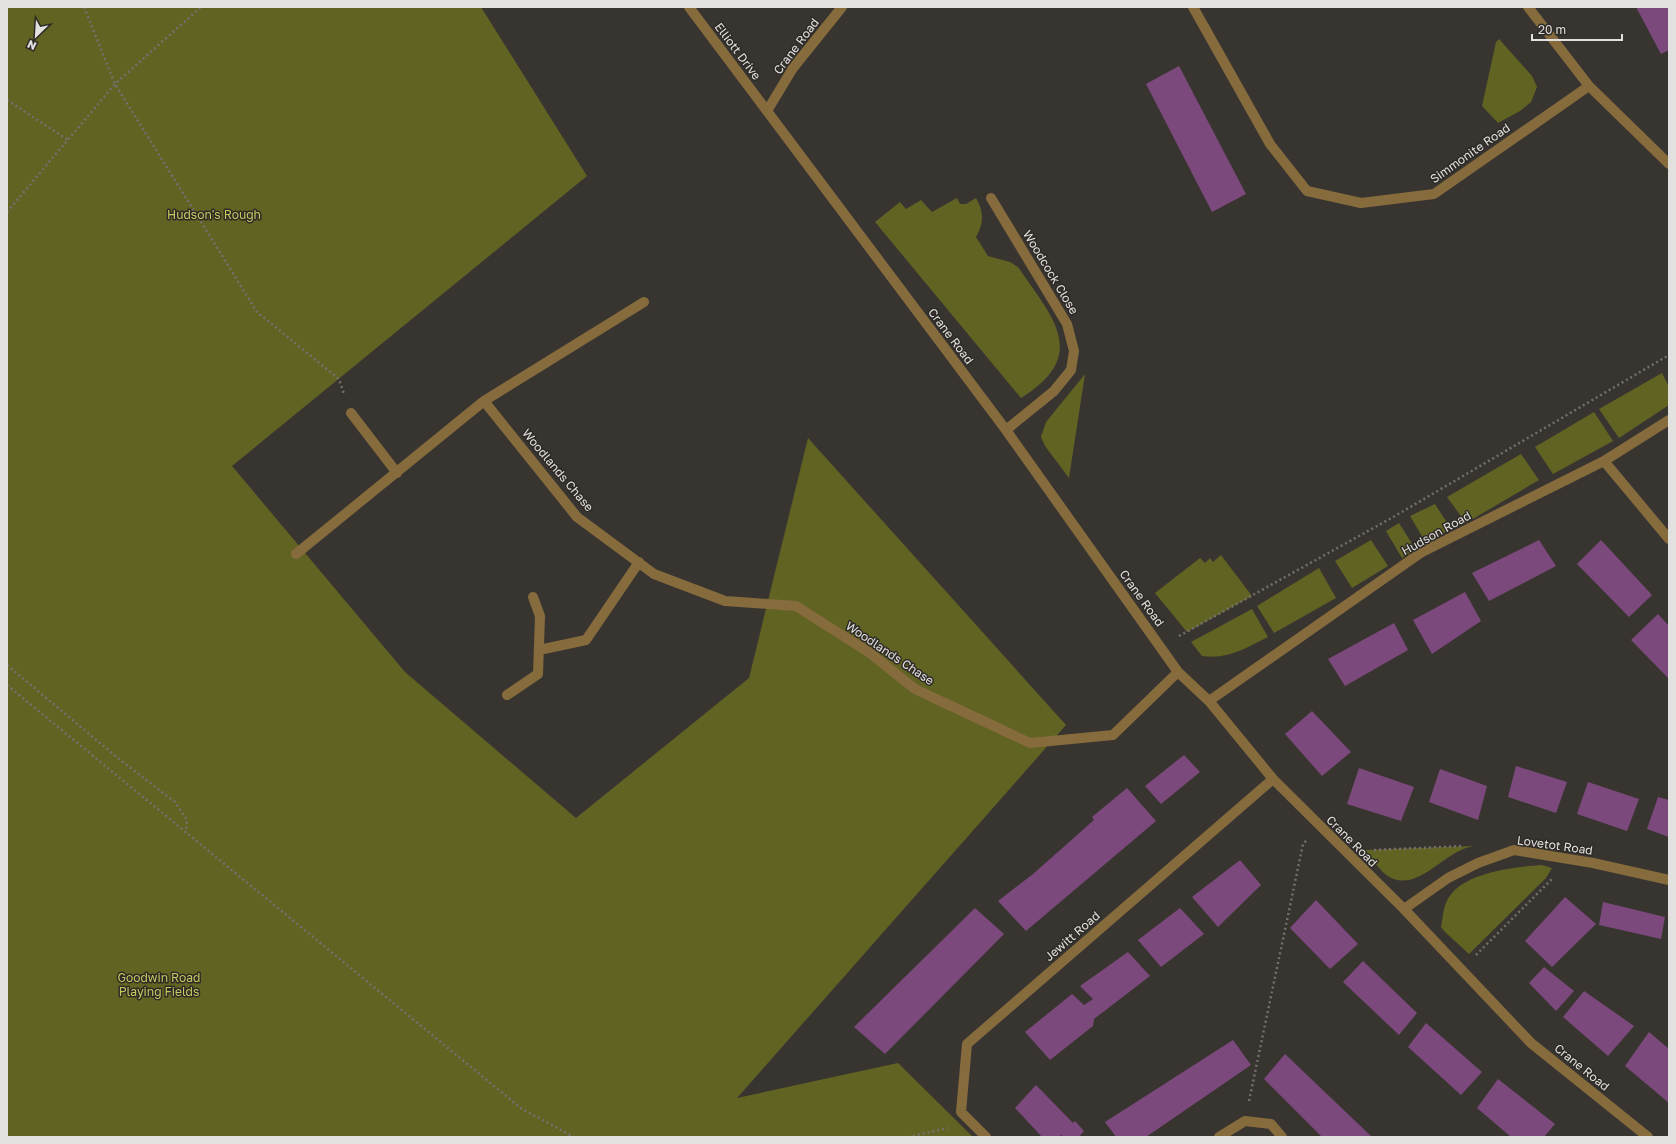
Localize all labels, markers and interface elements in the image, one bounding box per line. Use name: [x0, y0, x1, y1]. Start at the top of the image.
street label: Crane Road: [770, 15, 822, 77]
north arrow: [16, 16, 56, 56]
scale bar: [1532, 16, 1622, 42]
street label: Elliott Drive: [712, 19, 764, 83]
text: 20 m: [1538, 22, 1566, 37]
text: N: [25, 38, 38, 53]
street label: Simmonite Road: [1427, 120, 1513, 186]
park label: Hudson's Rough: [167, 207, 261, 222]
street label: Woodcock Close: [1020, 227, 1082, 317]
street label: Crane Road: [925, 305, 977, 367]
street label: Woodlands Chase: [519, 426, 597, 514]
street label: Hudson Road: [1399, 508, 1473, 558]
street label: Crane Road: [1116, 567, 1168, 629]
street label: Woodlands Chase: [843, 618, 937, 688]
street label: Crane Road: [1323, 812, 1381, 870]
street label: Lovetot Road: [1516, 832, 1594, 858]
street label: Jewitt Road: [1041, 908, 1103, 964]
park label: Goodwin Road Playing Fields: [118, 970, 200, 999]
street label: Crane Road: [1552, 1040, 1612, 1094]

